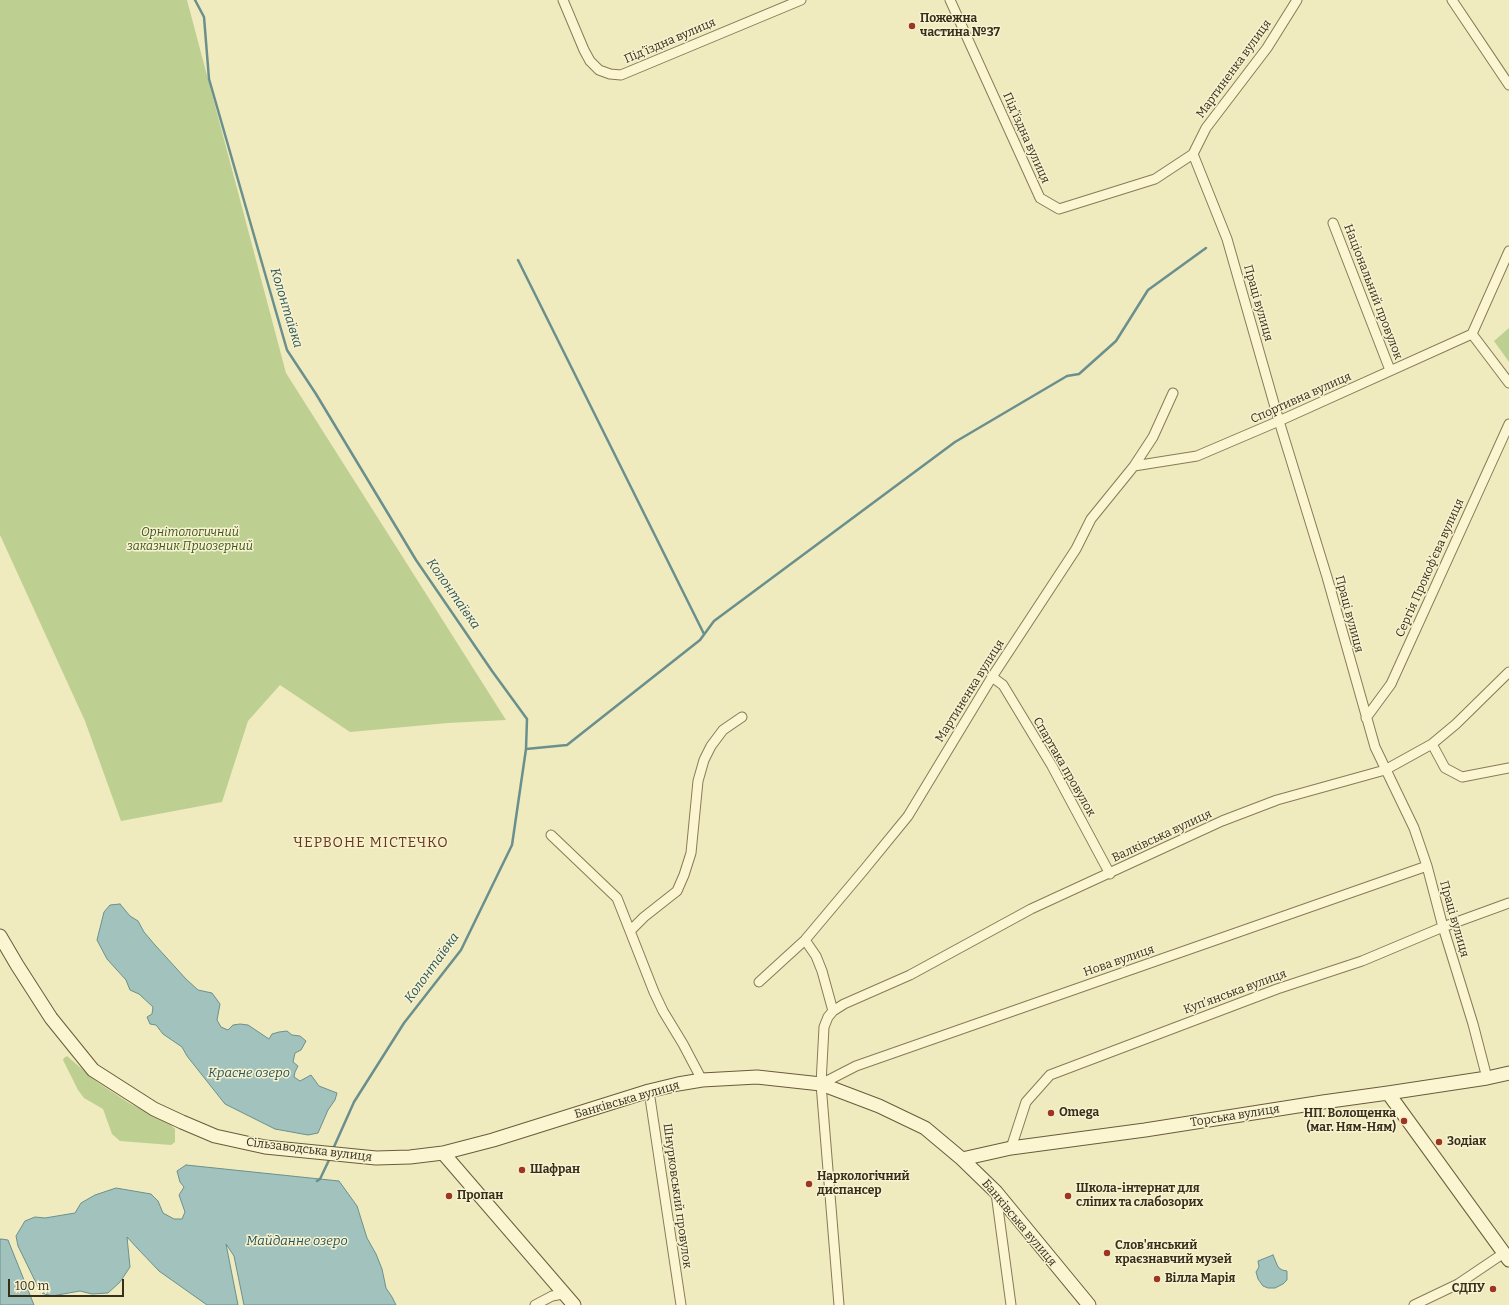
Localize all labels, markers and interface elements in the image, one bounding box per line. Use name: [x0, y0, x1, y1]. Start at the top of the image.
place label: Пожежна частина №37: [920, 12, 1000, 40]
street label: Під’їздна вулиця: [622, 15, 718, 67]
street label: Мартиненка вулиця: [1193, 17, 1275, 121]
marker: Пожежна частина №37: [907, 21, 917, 31]
street label: Під’їздна вулиця: [999, 90, 1053, 186]
street label: Національний провулок: [1341, 222, 1405, 362]
street label: Праці вулиця: [1240, 263, 1276, 343]
water label: Колонтаївка: [266, 266, 306, 350]
street label: Спортивна вулиця: [1248, 369, 1354, 427]
street label: Сергія Прокоф’єва вулиця: [1393, 496, 1467, 640]
park label: Орнiтологичний заказник Приозерний: [127, 526, 253, 554]
water label: Колонтаївка: [423, 556, 483, 632]
street label: Праці вулиця: [1332, 574, 1366, 654]
street label: Мартиненка вулиця: [933, 637, 1007, 745]
street label: Спартака провулок: [1030, 715, 1098, 819]
street label: Валківська вулиця: [1110, 807, 1214, 865]
district label: ЧЕРВОНЕ МІСТЕЧКО: [293, 835, 449, 851]
street label: Праці вулиця: [1436, 879, 1472, 959]
water label: Колонтаївка: [401, 930, 463, 1006]
street label: Нова вулиця: [1082, 942, 1156, 980]
street label: Куп’янська вулиця: [1182, 967, 1288, 1017]
water label: Красне озеро: [208, 1065, 290, 1081]
street label: Банківська вулиця: [573, 1078, 681, 1122]
street label: Торська вулиця: [1189, 1102, 1281, 1130]
place label: Omega: [1059, 1106, 1099, 1120]
place label: НП. Волощенка (маг. Ням-Ням): [1304, 1107, 1396, 1135]
marker: Omega: [1046, 1108, 1056, 1118]
marker: НП. Волощенка (маг. Ням-Ням): [1399, 1116, 1409, 1126]
street label: Шнурковський провулок: [660, 1123, 694, 1269]
street label: Сільзаводська вулиця: [245, 1135, 373, 1165]
place label: Зодіак: [1447, 1135, 1486, 1149]
marker: Зодіак: [1434, 1137, 1444, 1147]
place label: Шафран: [530, 1163, 580, 1177]
marker: Шафран: [517, 1165, 527, 1175]
place label: Наркологічний диспансер: [817, 1170, 910, 1198]
street label: Банківська вулиця: [979, 1177, 1059, 1269]
marker: Наркологічний диспансер: [804, 1179, 814, 1189]
place label: Школа-інтернат для сліпих та слабозорих: [1076, 1182, 1203, 1210]
place label: Пропан: [457, 1189, 503, 1203]
marker: Пропан: [444, 1191, 454, 1201]
marker: Школа-інтернат для сліпих та слабозорих: [1063, 1191, 1073, 1201]
water label: Майданне озеро: [246, 1233, 348, 1249]
place label: Слов'янський краєзнавчий музей: [1115, 1239, 1232, 1267]
marker: Слов'янський краєзнавчий музей: [1102, 1248, 1112, 1258]
scale bar: [10, 1271, 126, 1297]
place label: Вілла Марія: [1165, 1272, 1236, 1286]
marker: Вілла Марія: [1152, 1274, 1162, 1284]
text: 100 m: [15, 1279, 49, 1293]
place label: СДПУ: [1452, 1282, 1485, 1296]
marker: СДПУ: [1488, 1284, 1498, 1294]

